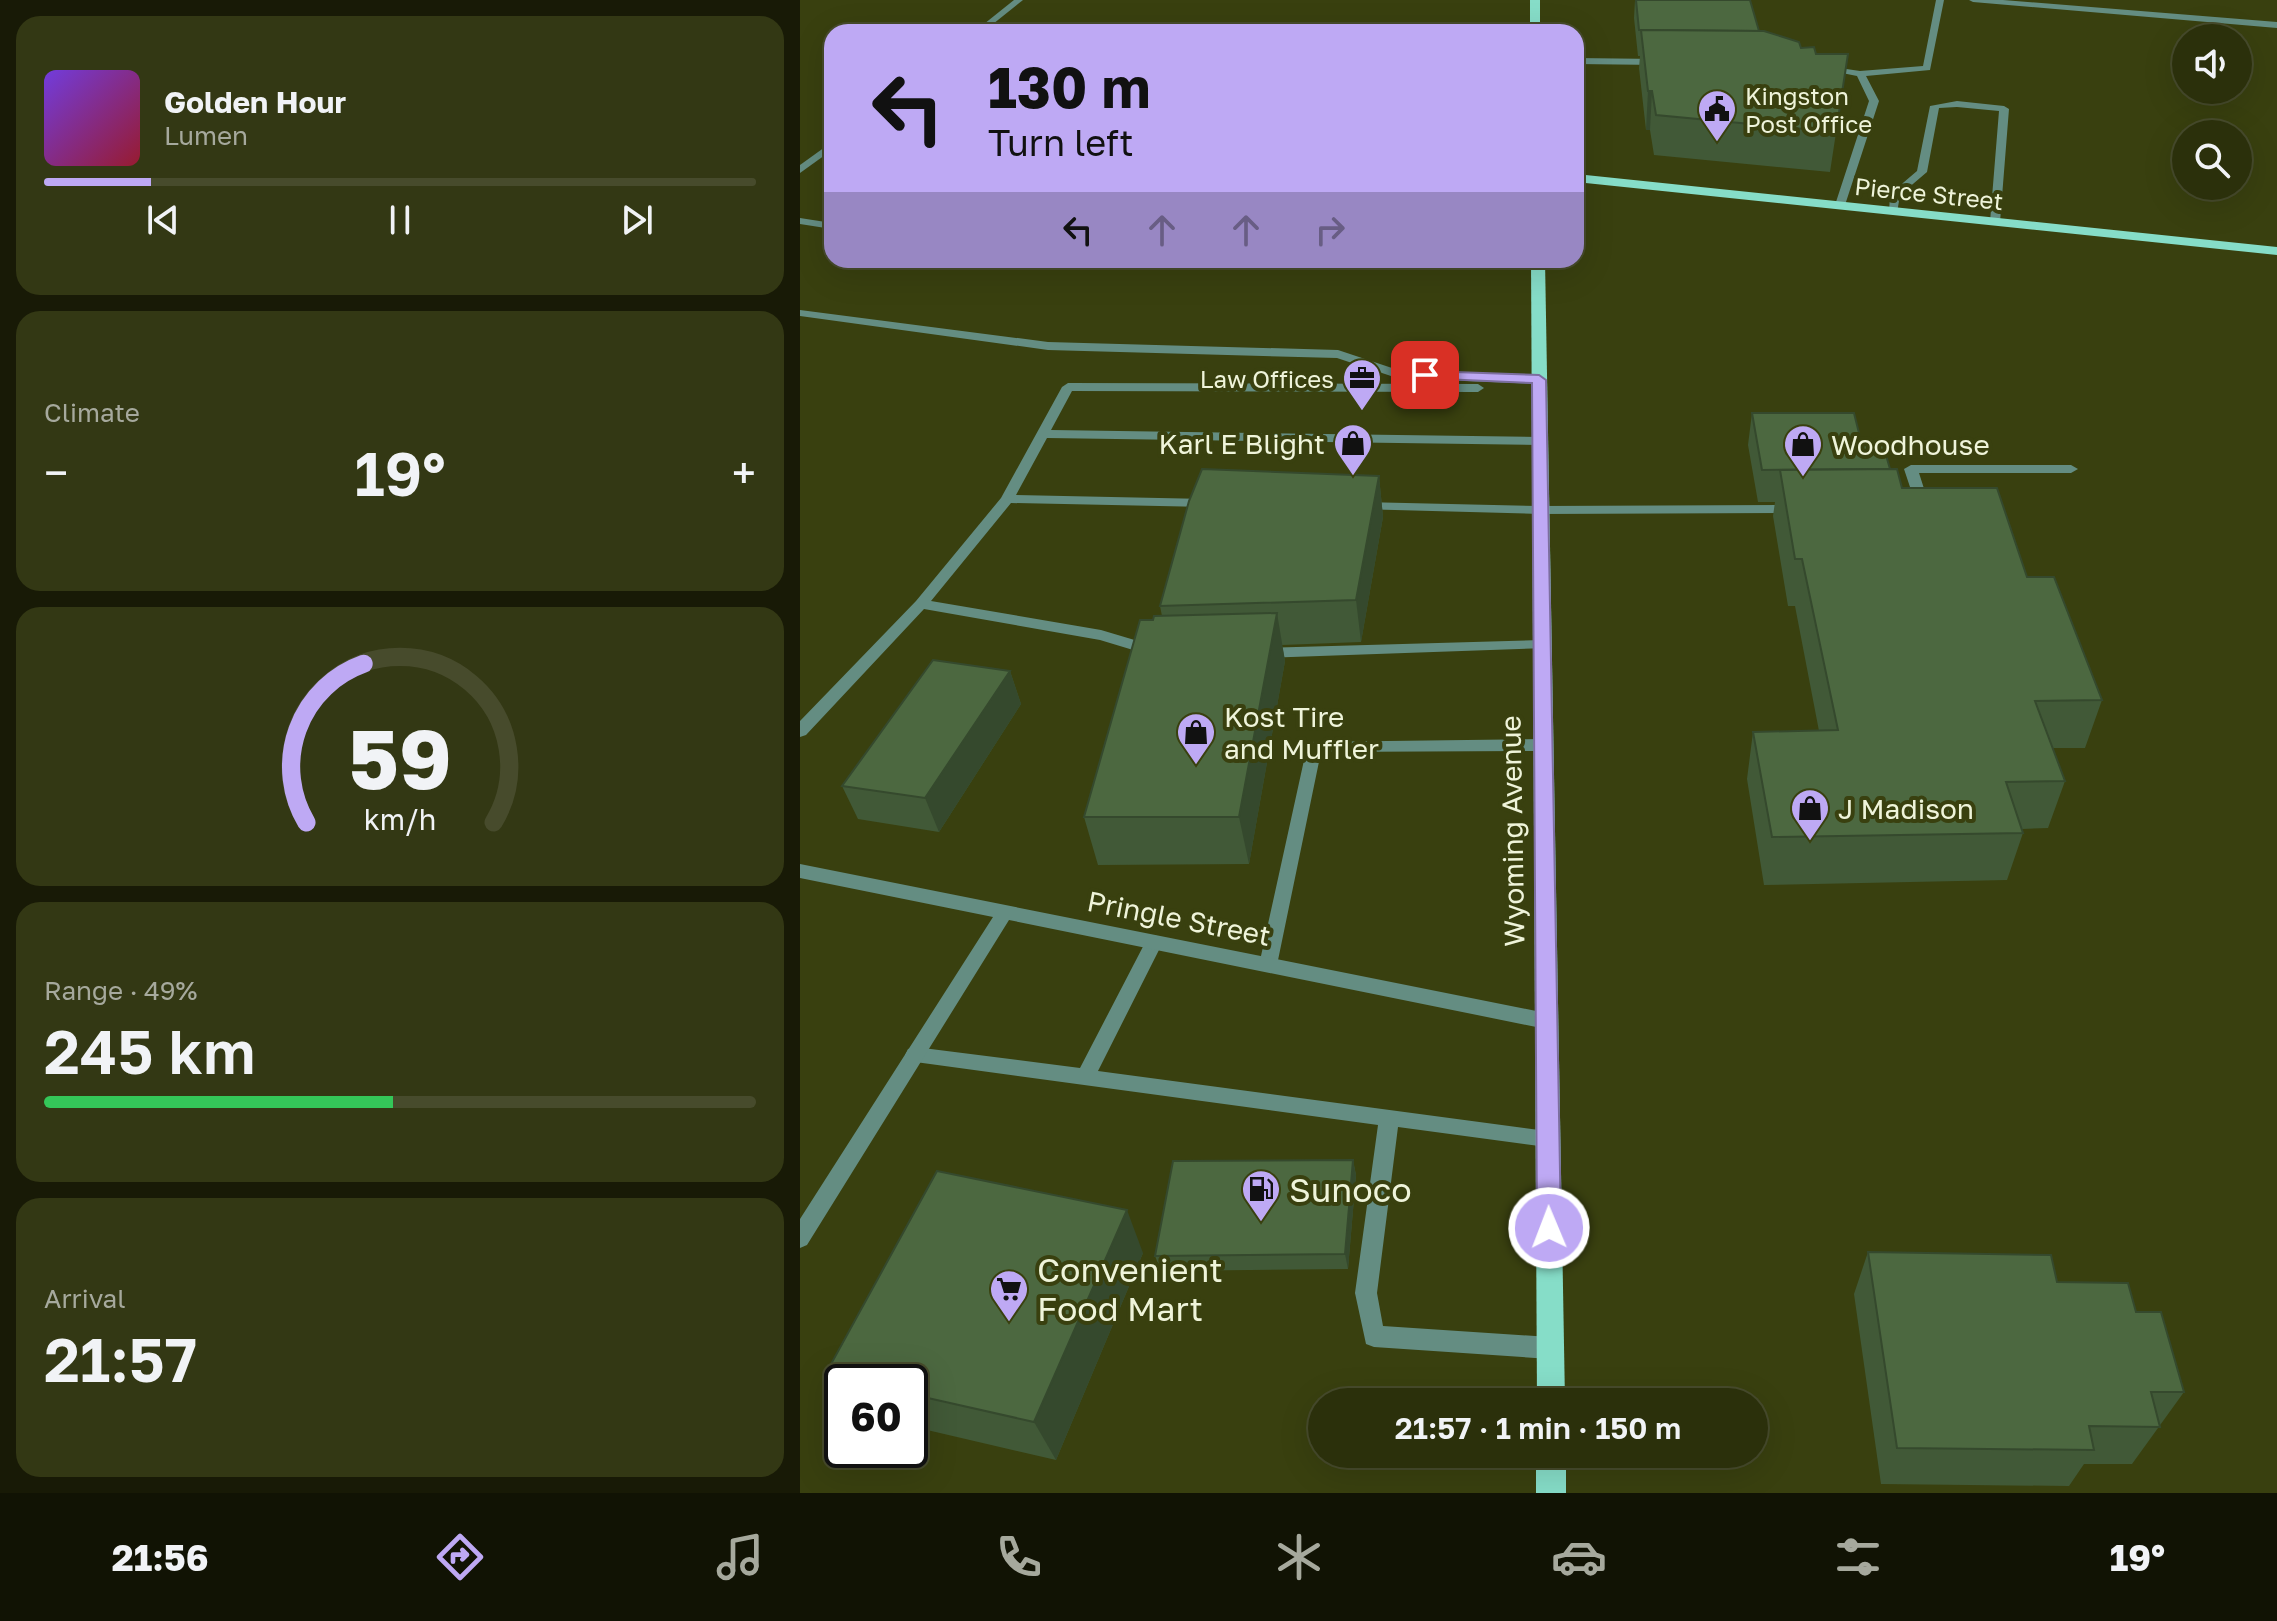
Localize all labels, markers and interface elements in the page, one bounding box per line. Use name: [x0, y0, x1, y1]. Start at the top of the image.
map controls: [2172, 24, 2252, 200]
button: sound: [2172, 24, 2252, 104]
text: 130 m: [988, 53, 1150, 120]
icon: left: [856, 56, 960, 160]
place label: Kingston Post Office: [1745, 81, 1872, 138]
text: Golden Hour: [164, 84, 346, 120]
public building icon: Kingston Post Office: [1696, 88, 1738, 143]
text: Lumen: [164, 120, 248, 151]
button: search: [2172, 120, 2252, 200]
text: Turn left: [988, 121, 1134, 164]
street label: Pierce Street: [1853, 171, 2005, 215]
icon: previous: [141, 198, 185, 242]
icon: pause: [378, 198, 422, 242]
icon: next: [615, 198, 659, 242]
icon: left: [1056, 208, 1100, 252]
icon: ahead: [1140, 208, 1184, 252]
icon: ahead: [1224, 208, 1268, 252]
icon: right: [1308, 208, 1352, 252]
pin: [1391, 341, 1459, 409]
icon: arrive: [1403, 353, 1447, 397]
office icon: Law Offices: [1341, 357, 1383, 412]
place label: Law Offices: [1200, 364, 1334, 393]
text: Climate: [44, 397, 140, 428]
shop icon: Karl E Blight: [1332, 422, 1374, 477]
shop icon: Woodhouse: [1782, 423, 1824, 478]
place label: Karl E Blight: [1159, 427, 1325, 460]
place label: Woodhouse: [1831, 428, 1990, 461]
text: 19°: [354, 437, 446, 509]
text: −: [44, 446, 68, 499]
text: +: [732, 446, 756, 499]
place label: Kost Tire and Muffler: [1224, 700, 1379, 765]
text: 59: [348, 706, 452, 806]
shop icon: Kost Tire and Muffler: [1175, 711, 1217, 766]
street label: Wyoming Avenue: [1493, 715, 1531, 947]
shop icon: J Madison: [1789, 787, 1831, 842]
place label: J Madison: [1838, 792, 1974, 825]
text: km/h: [364, 802, 436, 836]
street label: Pringle Street: [1085, 884, 1273, 952]
text: Range · 49%: [44, 975, 197, 1006]
text: 245 km: [44, 1015, 256, 1087]
fuel station icon: Sunoco: [1240, 1168, 1282, 1223]
place label: Sunoco: [1289, 1169, 1412, 1209]
position arrow: [1507, 1186, 1591, 1270]
place label: Convenient Food Mart: [1037, 1249, 1223, 1328]
supermarket icon: Convenient Food Mart: [988, 1268, 1030, 1323]
text: Arrival: [44, 1283, 125, 1314]
text: 21:57: [44, 1323, 197, 1395]
speed limit sign: 60: [824, 1364, 928, 1468]
text: 21:57 · 1 min · 150 m: [1395, 1410, 1681, 1446]
icon: directions: [432, 1529, 488, 1585]
icon: music: [712, 1529, 768, 1585]
icon: phone: [991, 1529, 1047, 1585]
icon: climate: [1271, 1529, 1327, 1585]
icon: car: [1551, 1529, 1607, 1585]
icon: filters: [1830, 1529, 1886, 1585]
text: 21:56: [112, 1536, 209, 1579]
text: 19°: [2110, 1536, 2165, 1579]

